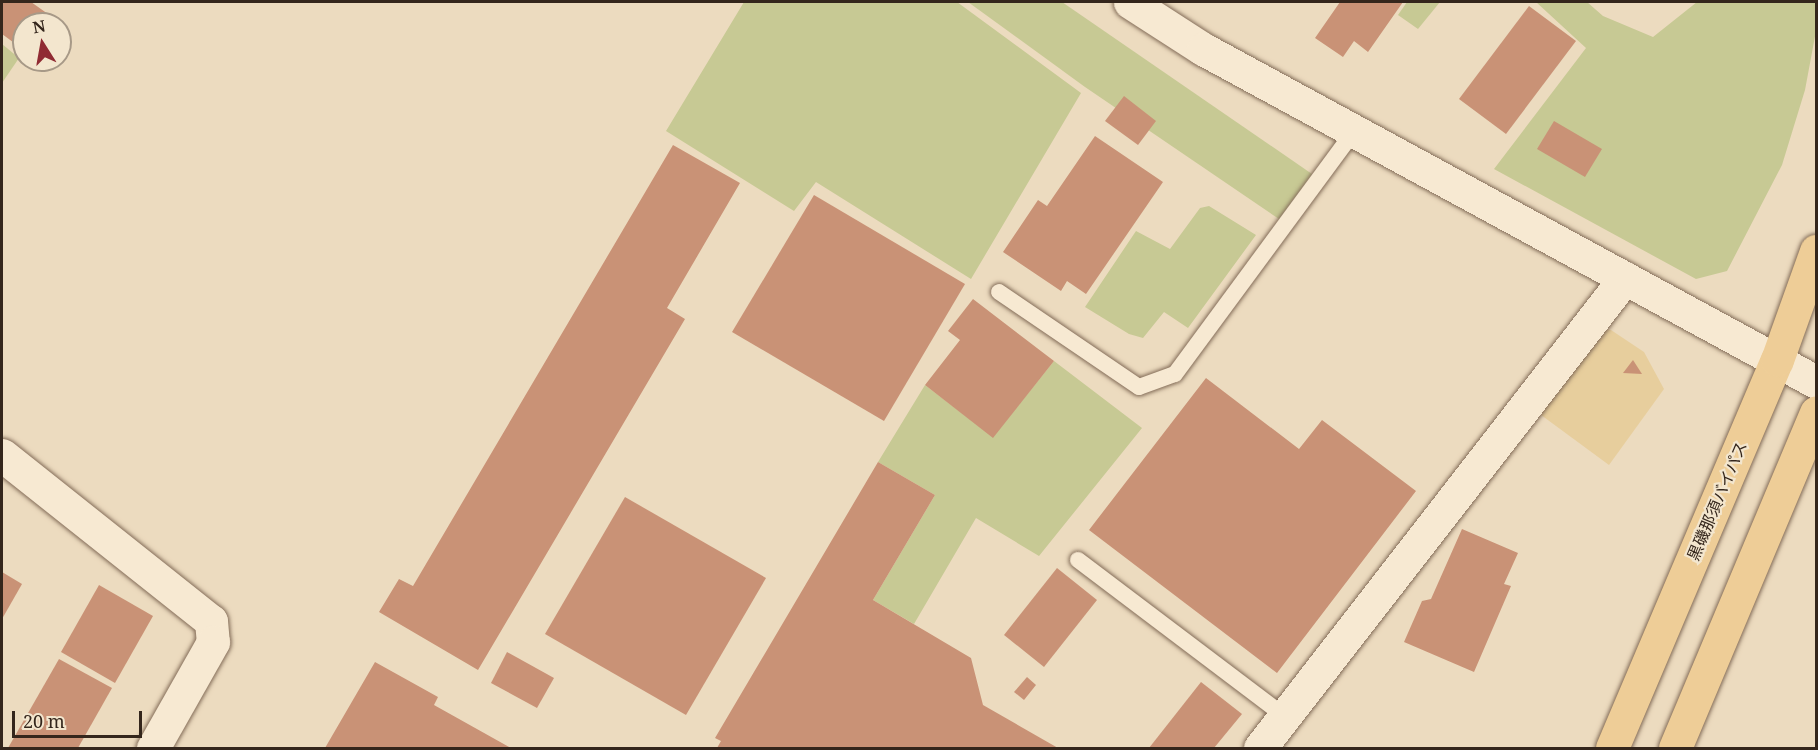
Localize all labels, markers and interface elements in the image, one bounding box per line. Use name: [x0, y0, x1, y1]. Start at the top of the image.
north arrow: [12, 12, 72, 72]
text: N: [31, 14, 47, 38]
street label: 黒磯那須バイパス: [1683, 438, 1751, 564]
scale bar: [15, 699, 146, 737]
text: 20 m: [23, 709, 65, 733]

